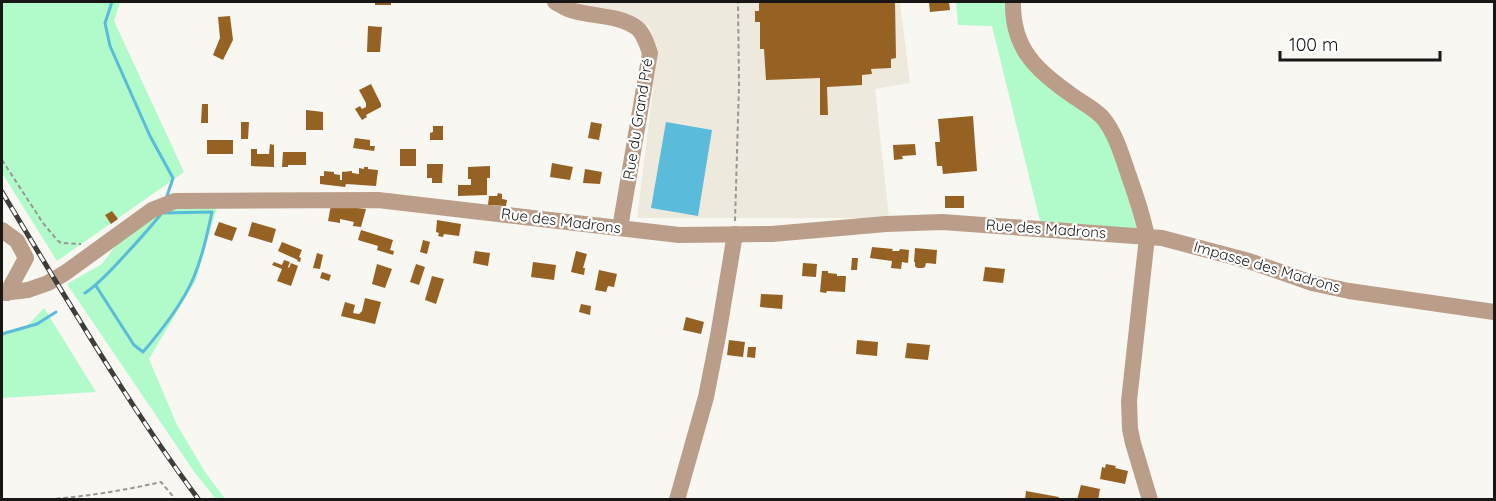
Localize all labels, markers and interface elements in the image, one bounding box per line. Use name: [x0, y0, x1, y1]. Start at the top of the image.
scale bar: [1280, 24, 1440, 62]
text: 100 m: [1289, 33, 1338, 56]
street label: Rue du Grand Pré: [619, 57, 656, 181]
street label: Rue des Madrons: [500, 204, 622, 237]
street label: Rue des Madrons: [985, 215, 1107, 242]
street label: Impasse des Madrons: [1192, 236, 1343, 297]

